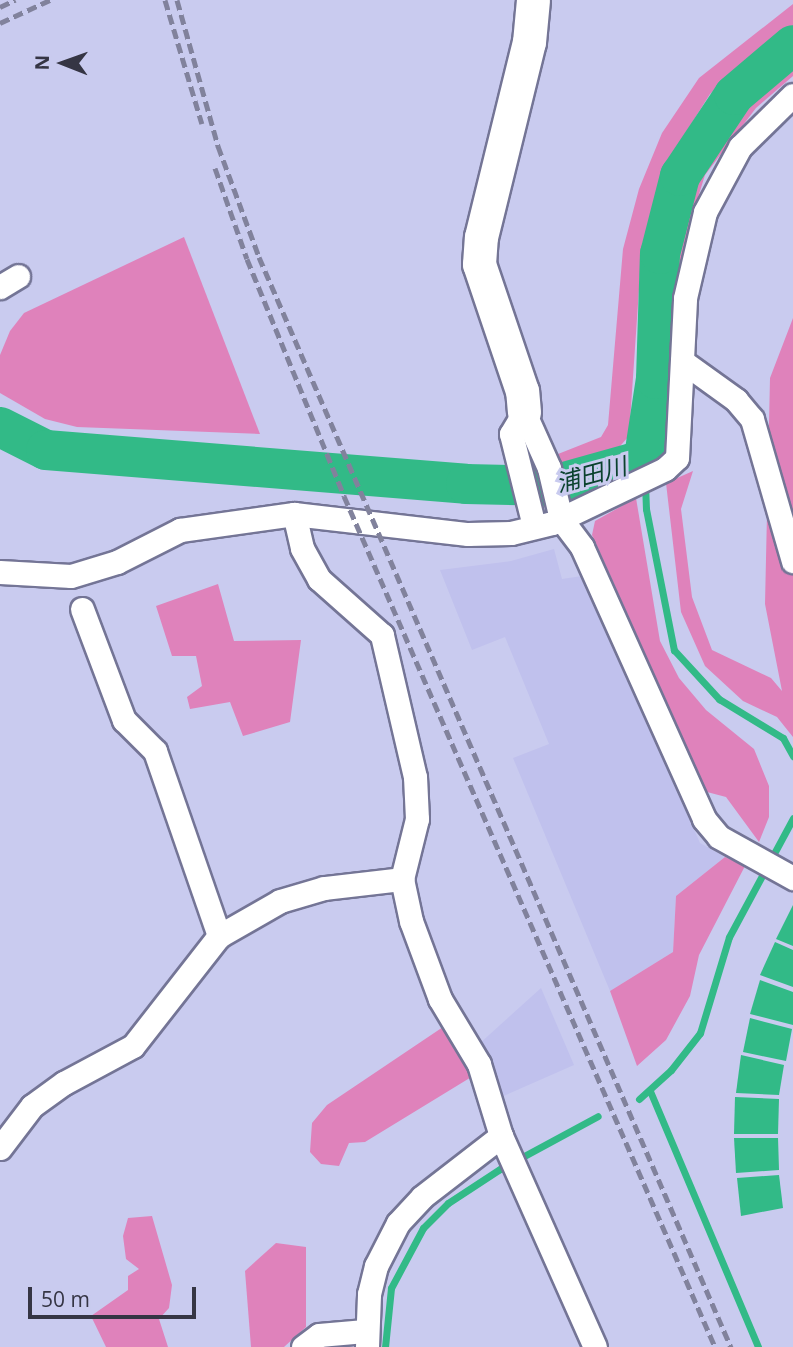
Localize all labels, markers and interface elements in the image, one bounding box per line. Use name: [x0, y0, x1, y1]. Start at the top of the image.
north arrow: [28, 28, 98, 98]
text: N: [29, 55, 55, 71]
water label: 浦田川: [552, 451, 630, 497]
scale bar: [32, 1274, 200, 1318]
text: 50 m: [41, 1285, 90, 1313]

